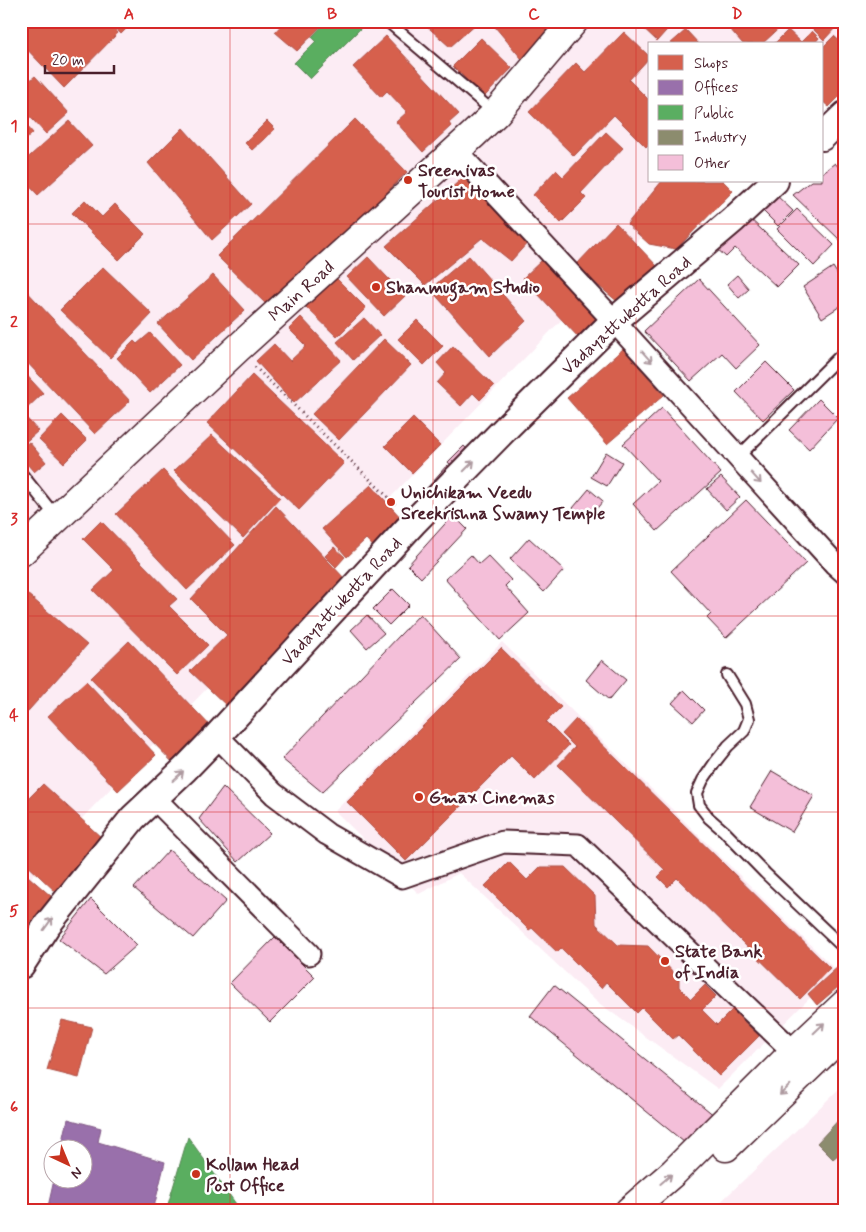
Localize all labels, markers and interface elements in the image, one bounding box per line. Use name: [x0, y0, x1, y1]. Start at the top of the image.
text: A: [124, 4, 134, 25]
text: B: [327, 4, 337, 25]
text: C: [528, 4, 540, 25]
text: D: [731, 4, 743, 25]
scale bar: [45, 42, 114, 74]
legend: [648, 42, 824, 182]
text: 20 m: [52, 51, 84, 71]
text: Shops: [694, 54, 729, 74]
text: Offices: [694, 78, 738, 98]
text: Public: [694, 104, 734, 124]
text: 1: [10, 116, 18, 137]
text: Industry: [694, 128, 747, 148]
text: Other: [694, 154, 730, 174]
place label: Sreenivas Tourist Home: [418, 159, 515, 204]
marker: Sreenivas Tourist Home: [402, 174, 414, 186]
street label: Vadayattukotta Road: [556, 251, 697, 381]
street label: Main Road: [264, 256, 340, 328]
place label: Shanmugam Studio: [386, 276, 540, 302]
marker: Shanmugam Studio: [370, 281, 382, 293]
text: 2: [10, 312, 18, 333]
one-way arrow: [641, 351, 653, 364]
one-way arrow: [463, 460, 475, 472]
one-way arrow: [750, 471, 762, 484]
place label: Unichikam Veedu Sreekrishna Swamy Temple: [401, 481, 605, 526]
marker: Unichikam Veedu Sreekrishna Swamy Temple: [385, 496, 397, 508]
text: 3: [10, 509, 18, 530]
street label: Vadayattukotta Road: [276, 532, 408, 671]
text: 4: [9, 705, 19, 726]
one-way arrow: [172, 770, 184, 782]
place label: Gmax Cinemas: [429, 786, 555, 810]
marker: Gmax Cinemas: [413, 791, 425, 803]
text: 5: [9, 901, 19, 922]
one-way arrow: [43, 917, 53, 931]
place label: State Bank of India: [675, 940, 763, 985]
marker: State Bank of India: [659, 955, 671, 967]
one-way arrow: [813, 1022, 826, 1034]
one-way arrow: [778, 1084, 791, 1096]
text: 6: [10, 1097, 18, 1118]
north arrow: [42, 1140, 92, 1190]
place label: Kollam Head Post Office: [206, 1153, 299, 1198]
text: N: [67, 1163, 86, 1182]
marker: Kollam Head Post Office: [190, 1168, 202, 1180]
one-way arrow: [660, 1173, 673, 1185]

